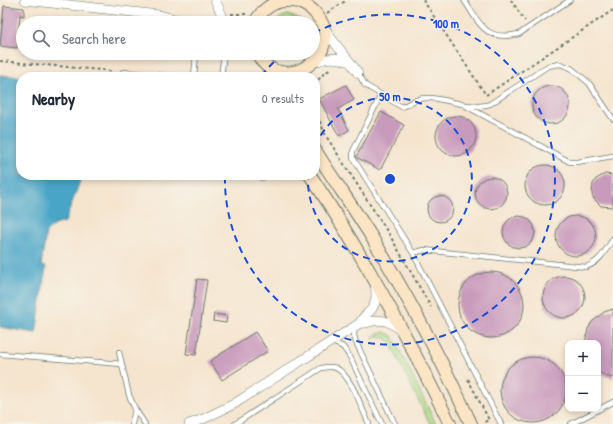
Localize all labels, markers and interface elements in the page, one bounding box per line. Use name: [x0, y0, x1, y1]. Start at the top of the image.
text: 100 m: [433, 15, 459, 32]
search box: [16, 16, 320, 60]
icon: search: [30, 27, 52, 49]
text: Search here: [62, 28, 126, 49]
text: Nearby: [32, 87, 75, 110]
text: 50 m: [379, 88, 401, 105]
text: 0 results: [262, 89, 304, 107]
centre of rings: [383, 172, 397, 186]
map controls: [565, 340, 601, 412]
button: +: [565, 340, 601, 376]
button: −: [565, 376, 601, 412]

